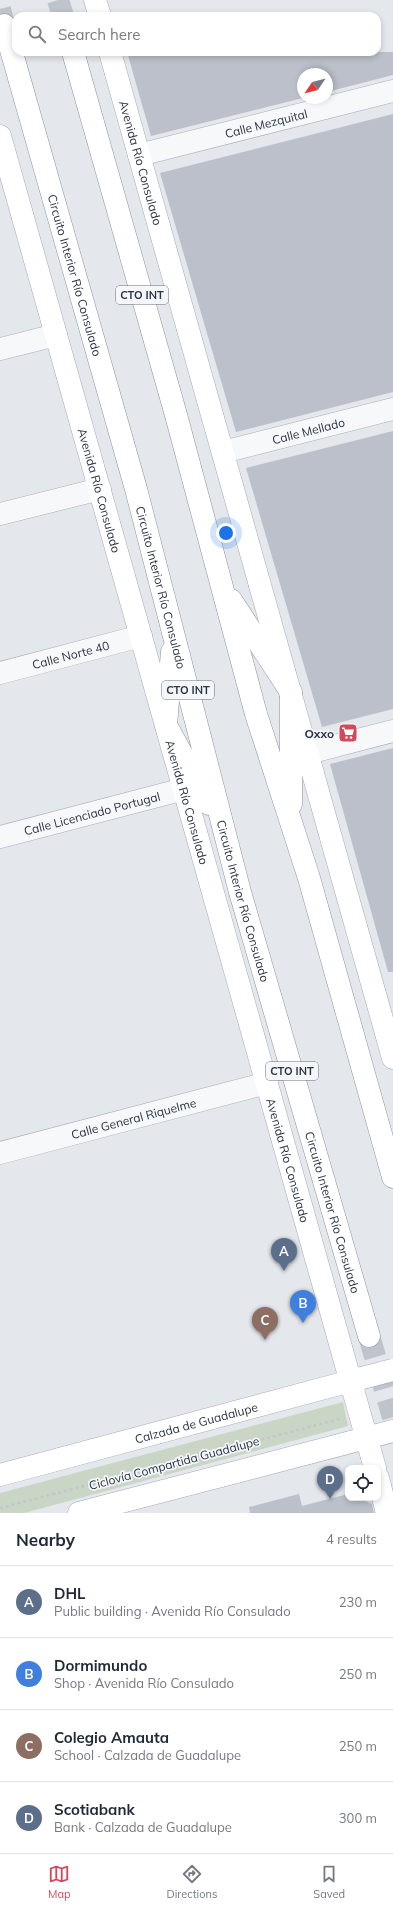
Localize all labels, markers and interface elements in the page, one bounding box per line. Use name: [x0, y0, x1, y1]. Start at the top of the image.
search box: [12, 12, 381, 56]
icon: search: [26, 23, 48, 45]
text: Search here: [58, 25, 140, 44]
north arrow: [297, 68, 333, 104]
street label: Avenida Río Consulado: [116, 99, 166, 227]
street label: Calle Mezquital: [223, 105, 309, 141]
street label: Circuito Interior Río Consulado: [45, 192, 105, 358]
road number: CTO INT: [116, 286, 168, 304]
street label: Calle Mellado: [270, 414, 346, 447]
street label: Avenida Río Consulado: [75, 426, 124, 554]
street label: Circuito Interior Río Consulado: [133, 504, 190, 670]
your location: [216, 523, 236, 543]
street label: Calle Norte 40: [30, 637, 111, 672]
road number: CTO INT: [162, 681, 214, 699]
supermarket icon: Oxxo: [337, 722, 359, 744]
place label: Oxxo: [304, 726, 334, 741]
street label: Avenida Río Consulado: [163, 738, 212, 866]
street label: Calle Licenciado Portugal: [22, 788, 162, 838]
street label: Circuito Interior Río Consulado: [214, 818, 273, 984]
road number: CTO INT: [266, 1062, 318, 1080]
street label: Calle General Riquelme: [69, 1094, 198, 1142]
street label: Avenida Río Consulado: [264, 1096, 313, 1224]
street label: Circuito Interior Río Consulado: [302, 1130, 364, 1295]
pin: A: [271, 1238, 297, 1271]
pin: B: [290, 1290, 316, 1323]
pin: C: [252, 1307, 278, 1340]
street label: Calzada de Guadalupe: [133, 1399, 259, 1446]
street label: Ciclovía Compartida Guadalupe: [87, 1433, 261, 1493]
map controls: [345, 1465, 381, 1501]
button: locate: [345, 1465, 381, 1501]
pin: D: [317, 1466, 343, 1499]
text: Nearby: [16, 1529, 75, 1550]
text: 4 results: [326, 1531, 377, 1547]
text: DHL: [54, 1584, 85, 1603]
text: A: [24, 1594, 34, 1610]
text: 230 m: [339, 1594, 377, 1610]
text: Public building · Avenida Río Consulado: [54, 1603, 291, 1619]
text: Dormimundo: [54, 1656, 147, 1675]
text: B: [25, 1666, 33, 1682]
text: 250 m: [339, 1666, 377, 1682]
text: Shop · Avenida Río Consulado: [54, 1675, 234, 1691]
text: Colegio Amauta: [54, 1728, 169, 1747]
text: C: [25, 1738, 33, 1754]
text: 250 m: [339, 1738, 377, 1754]
text: School · Calzada de Guadalupe: [54, 1747, 241, 1763]
text: Scotiabank: [54, 1800, 135, 1819]
text: D: [24, 1810, 34, 1826]
text: 300 m: [339, 1810, 377, 1826]
text: Bank · Calzada de Guadalupe: [54, 1819, 232, 1835]
tab: Map: [48, 1863, 71, 1901]
tab: Directions: [167, 1863, 217, 1901]
tab: Saved: [313, 1863, 345, 1901]

